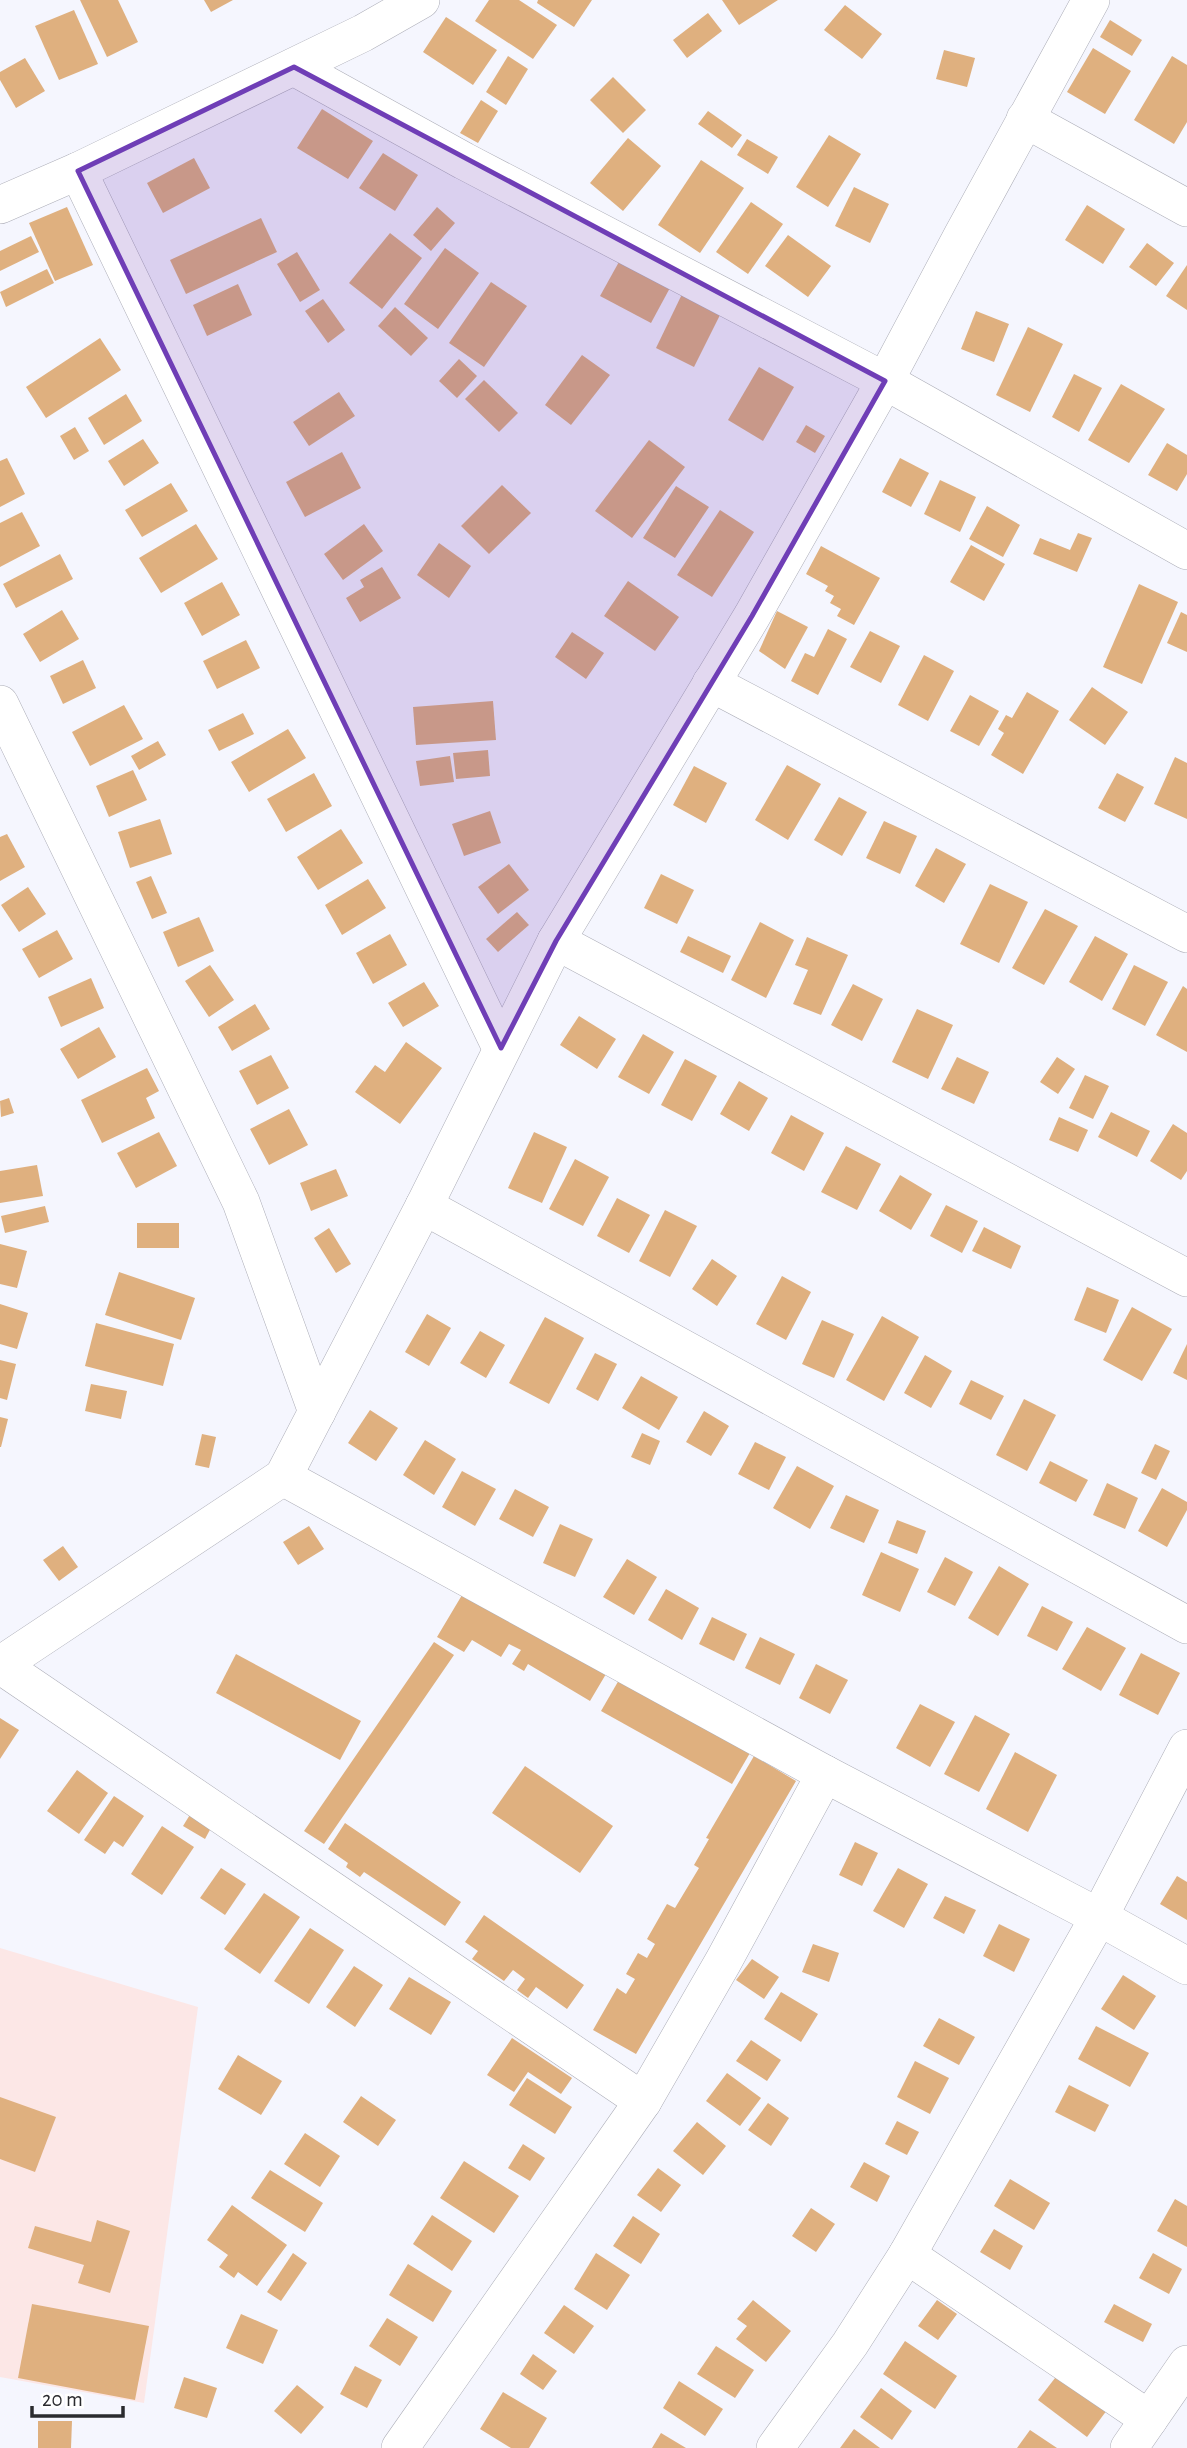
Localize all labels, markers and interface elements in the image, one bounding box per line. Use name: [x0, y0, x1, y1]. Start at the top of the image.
scale bar: [32, 2374, 122, 2418]
text: 20 m: [42, 2389, 83, 2410]

